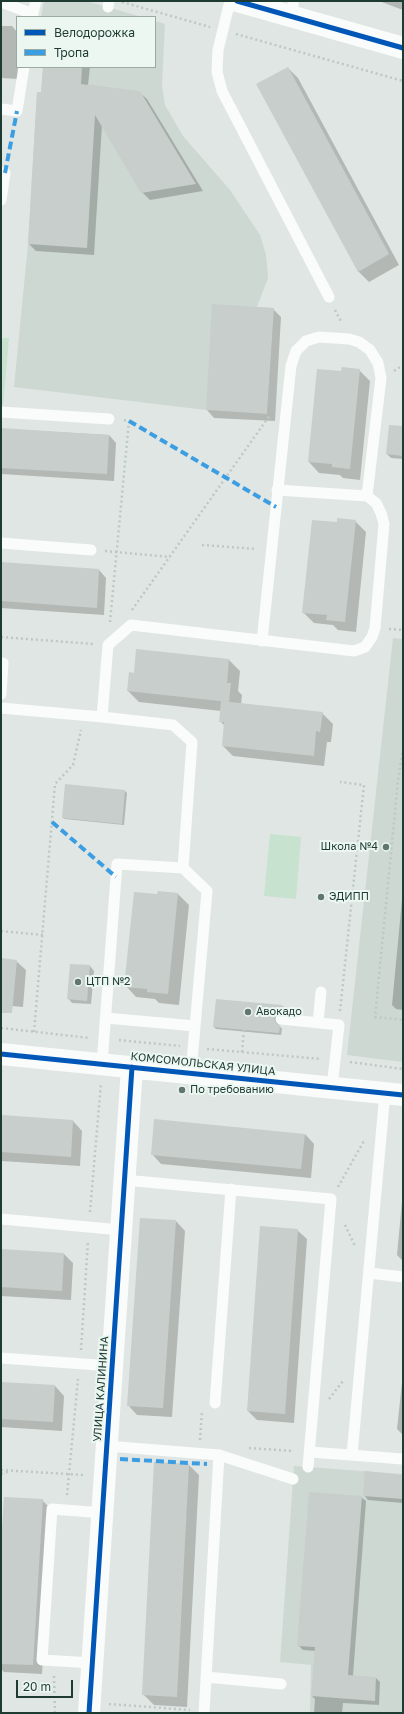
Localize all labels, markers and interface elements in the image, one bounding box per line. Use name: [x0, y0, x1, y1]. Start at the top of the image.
legend: [16, 16, 156, 68]
text: Велодорожка: [54, 25, 135, 40]
text: Тропа: [54, 45, 89, 60]
place label: Школа №4: [321, 840, 378, 854]
marker: Школа №4: [381, 842, 391, 852]
place label: ЭДИПП: [329, 890, 369, 904]
marker: ЭДИПП: [316, 892, 326, 902]
place label: ЦТП №2: [86, 975, 130, 989]
marker: ЦТП №2: [73, 977, 83, 987]
place label: Авокадо: [256, 1005, 302, 1019]
marker: Авокадо: [243, 1007, 253, 1017]
street label: КОМСОМОЛЬСКАЯ УЛИЦА: [130, 1050, 276, 1078]
place label: По требованию: [190, 1083, 274, 1097]
marker: По требованию: [177, 1085, 187, 1095]
street label: УЛИЦА КАЛИНИНА: [91, 1336, 111, 1442]
scale bar: [18, 1672, 75, 1698]
text: 20 m: [23, 1679, 51, 1694]

